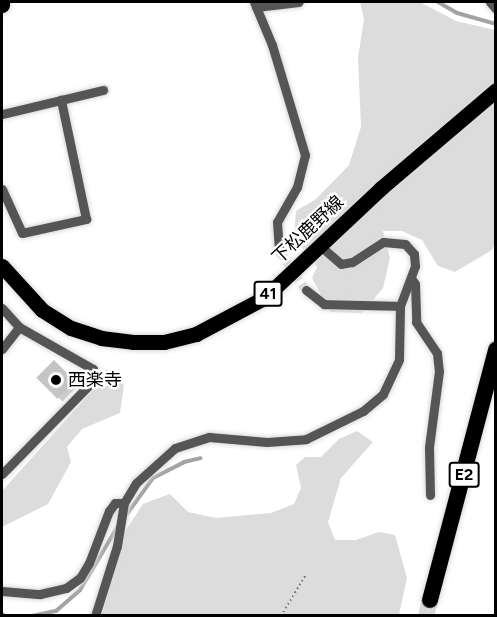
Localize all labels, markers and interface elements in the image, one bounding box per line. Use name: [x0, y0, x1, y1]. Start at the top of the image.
street label: 下松鹿野線: [268, 191, 348, 269]
road number: 41: [253, 281, 283, 307]
place label: 西楽寺: [68, 369, 122, 391]
marker: 西楽寺: [49, 373, 63, 387]
road number: E2: [448, 462, 480, 488]

